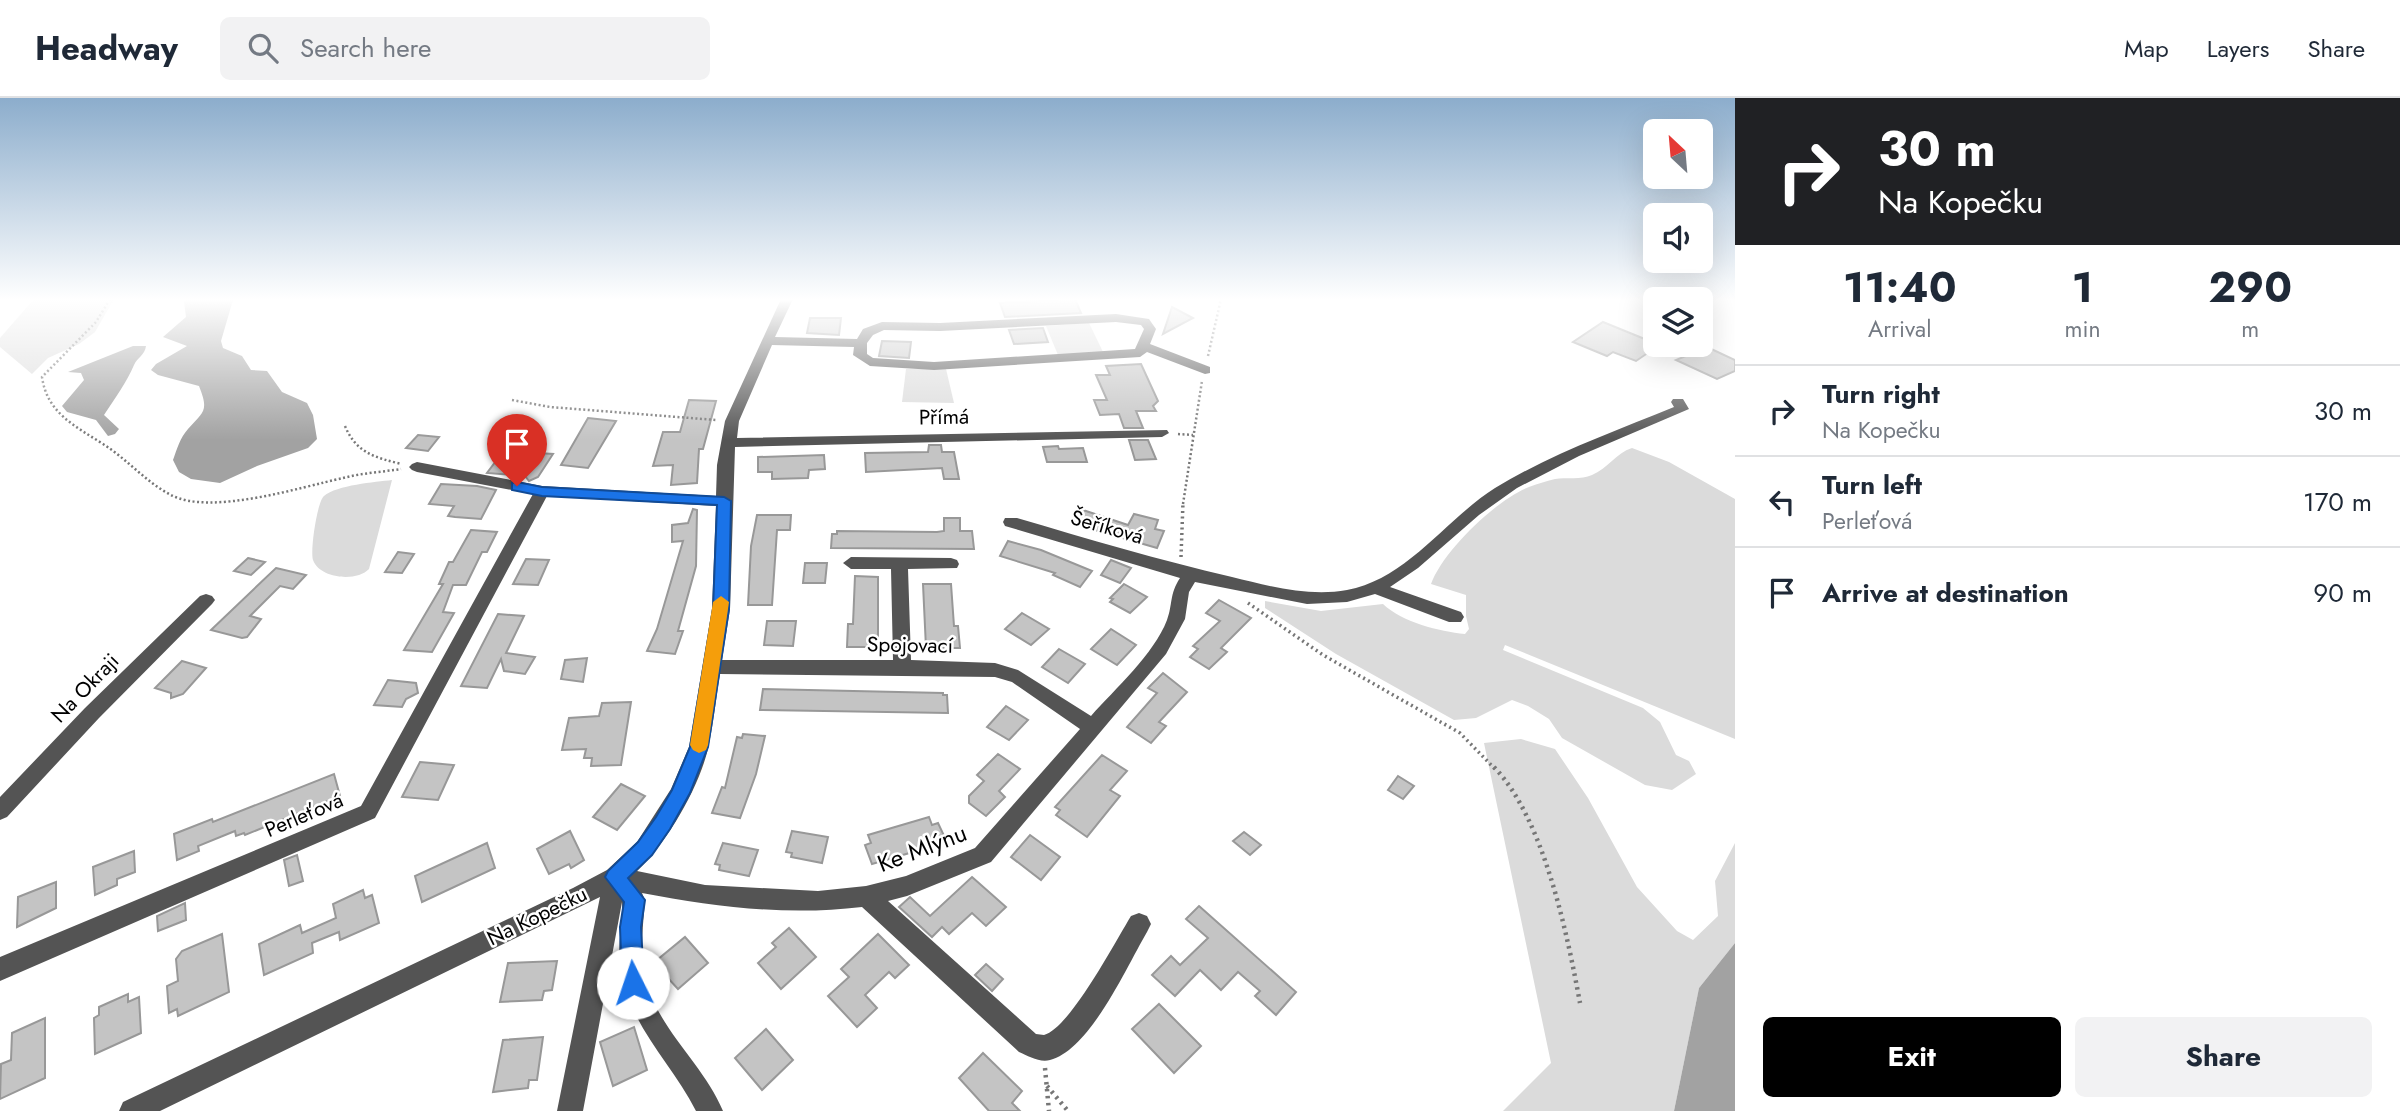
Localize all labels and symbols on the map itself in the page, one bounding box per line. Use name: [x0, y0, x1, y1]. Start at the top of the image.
north arrow: [1643, 119, 1713, 189]
street label: Přímá: [919, 402, 969, 432]
pin: [487, 414, 547, 486]
street label: Šeříková: [1067, 502, 1147, 552]
street label: Spojovací: [867, 629, 955, 661]
street label: Na Okraji: [44, 646, 126, 730]
street label: Perleťová: [260, 785, 348, 845]
street label: Ke Mlýnu: [872, 815, 972, 881]
street label: Na Kopečku: [482, 879, 592, 953]
position arrow: [596, 946, 670, 1020]

